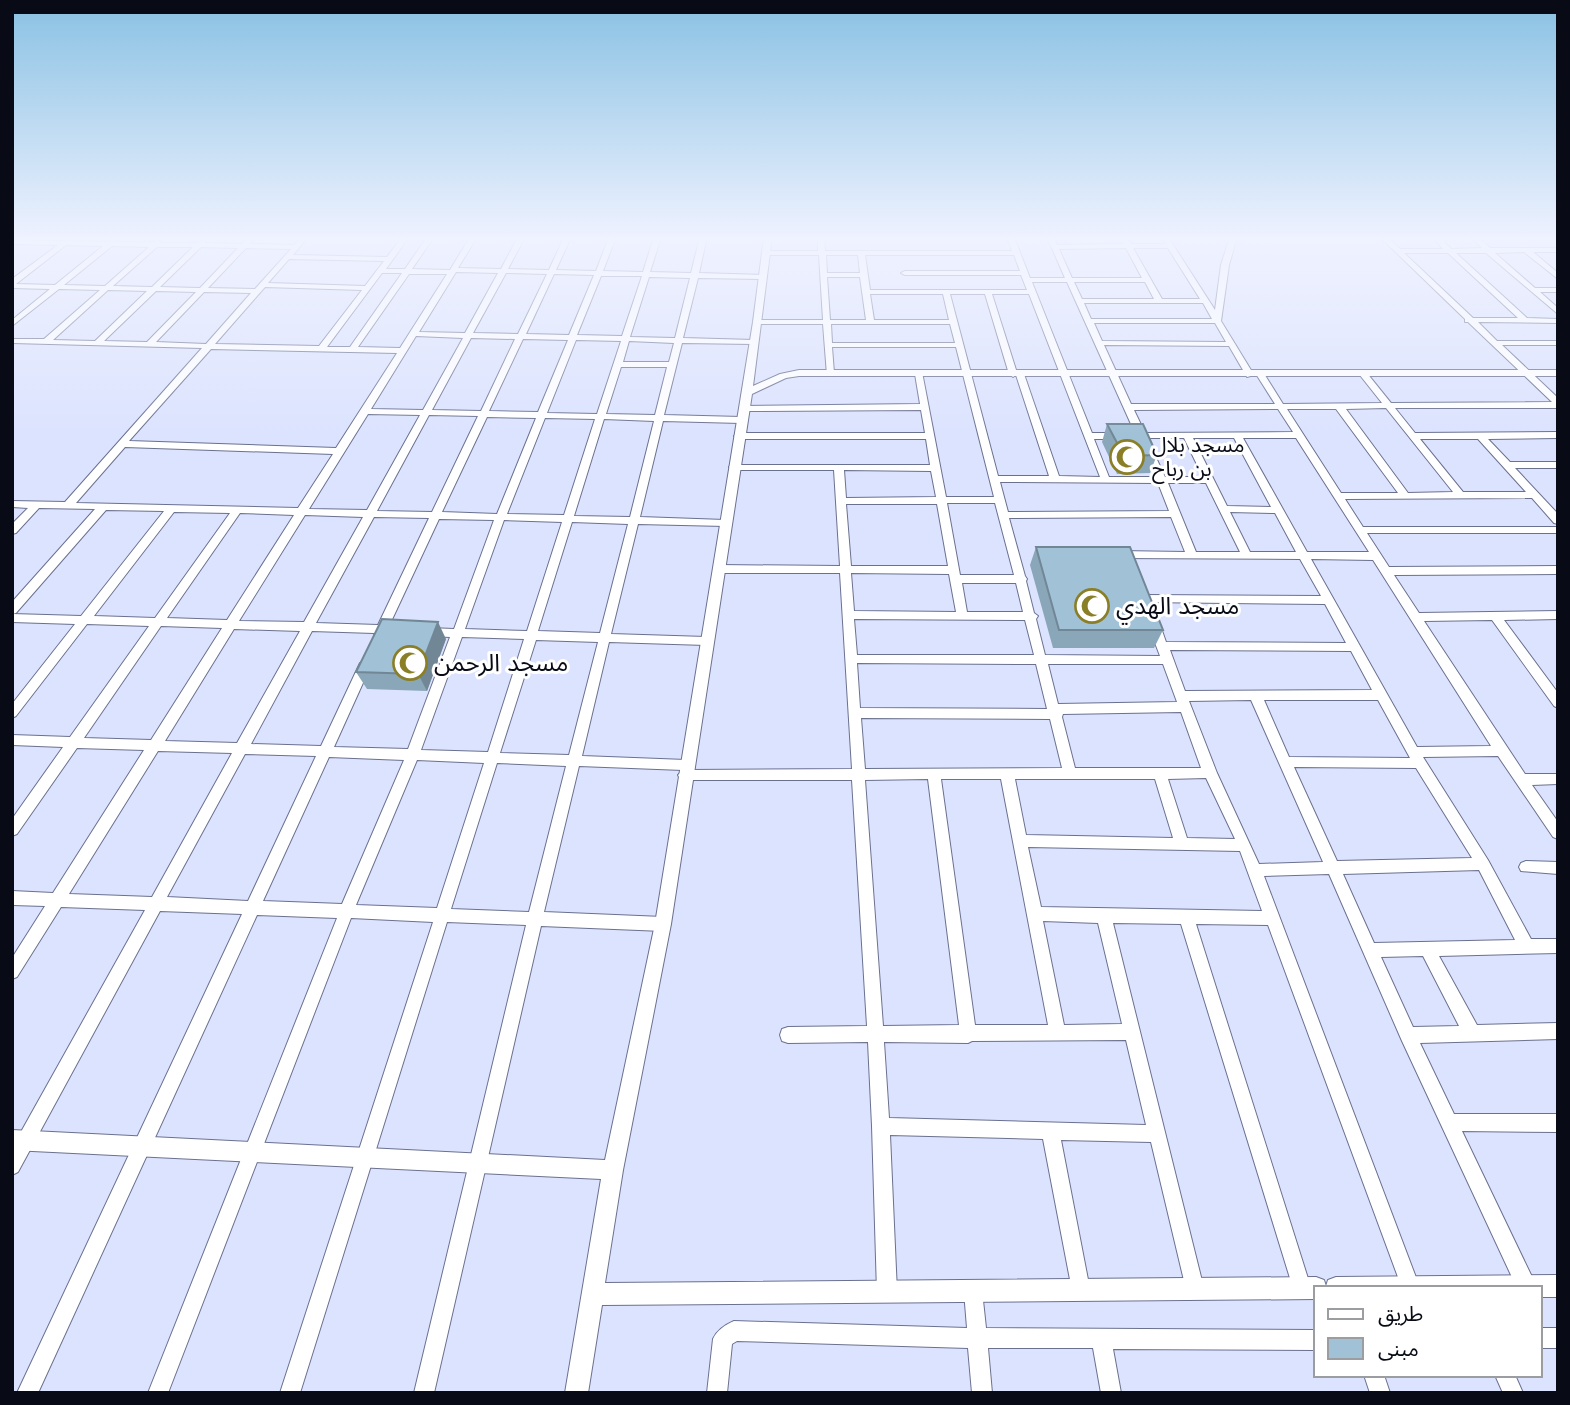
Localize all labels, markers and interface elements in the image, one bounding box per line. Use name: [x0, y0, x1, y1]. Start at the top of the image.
place label: مسجد بلال بن رباح: [1152, 430, 1245, 484]
mosque icon: مسجد بلال بن رباح: [1108, 438, 1146, 476]
mosque icon: مسجد الهدي: [1073, 587, 1111, 625]
place label: مسجد الهدي: [1116, 588, 1239, 625]
mosque icon: مسجد الرحمن: [391, 644, 429, 682]
place label: مسجد الرحمن: [434, 645, 568, 680]
legend: [1314, 1286, 1542, 1377]
text: طريق: [1378, 1299, 1423, 1329]
text: مبنى: [1378, 1334, 1419, 1364]

